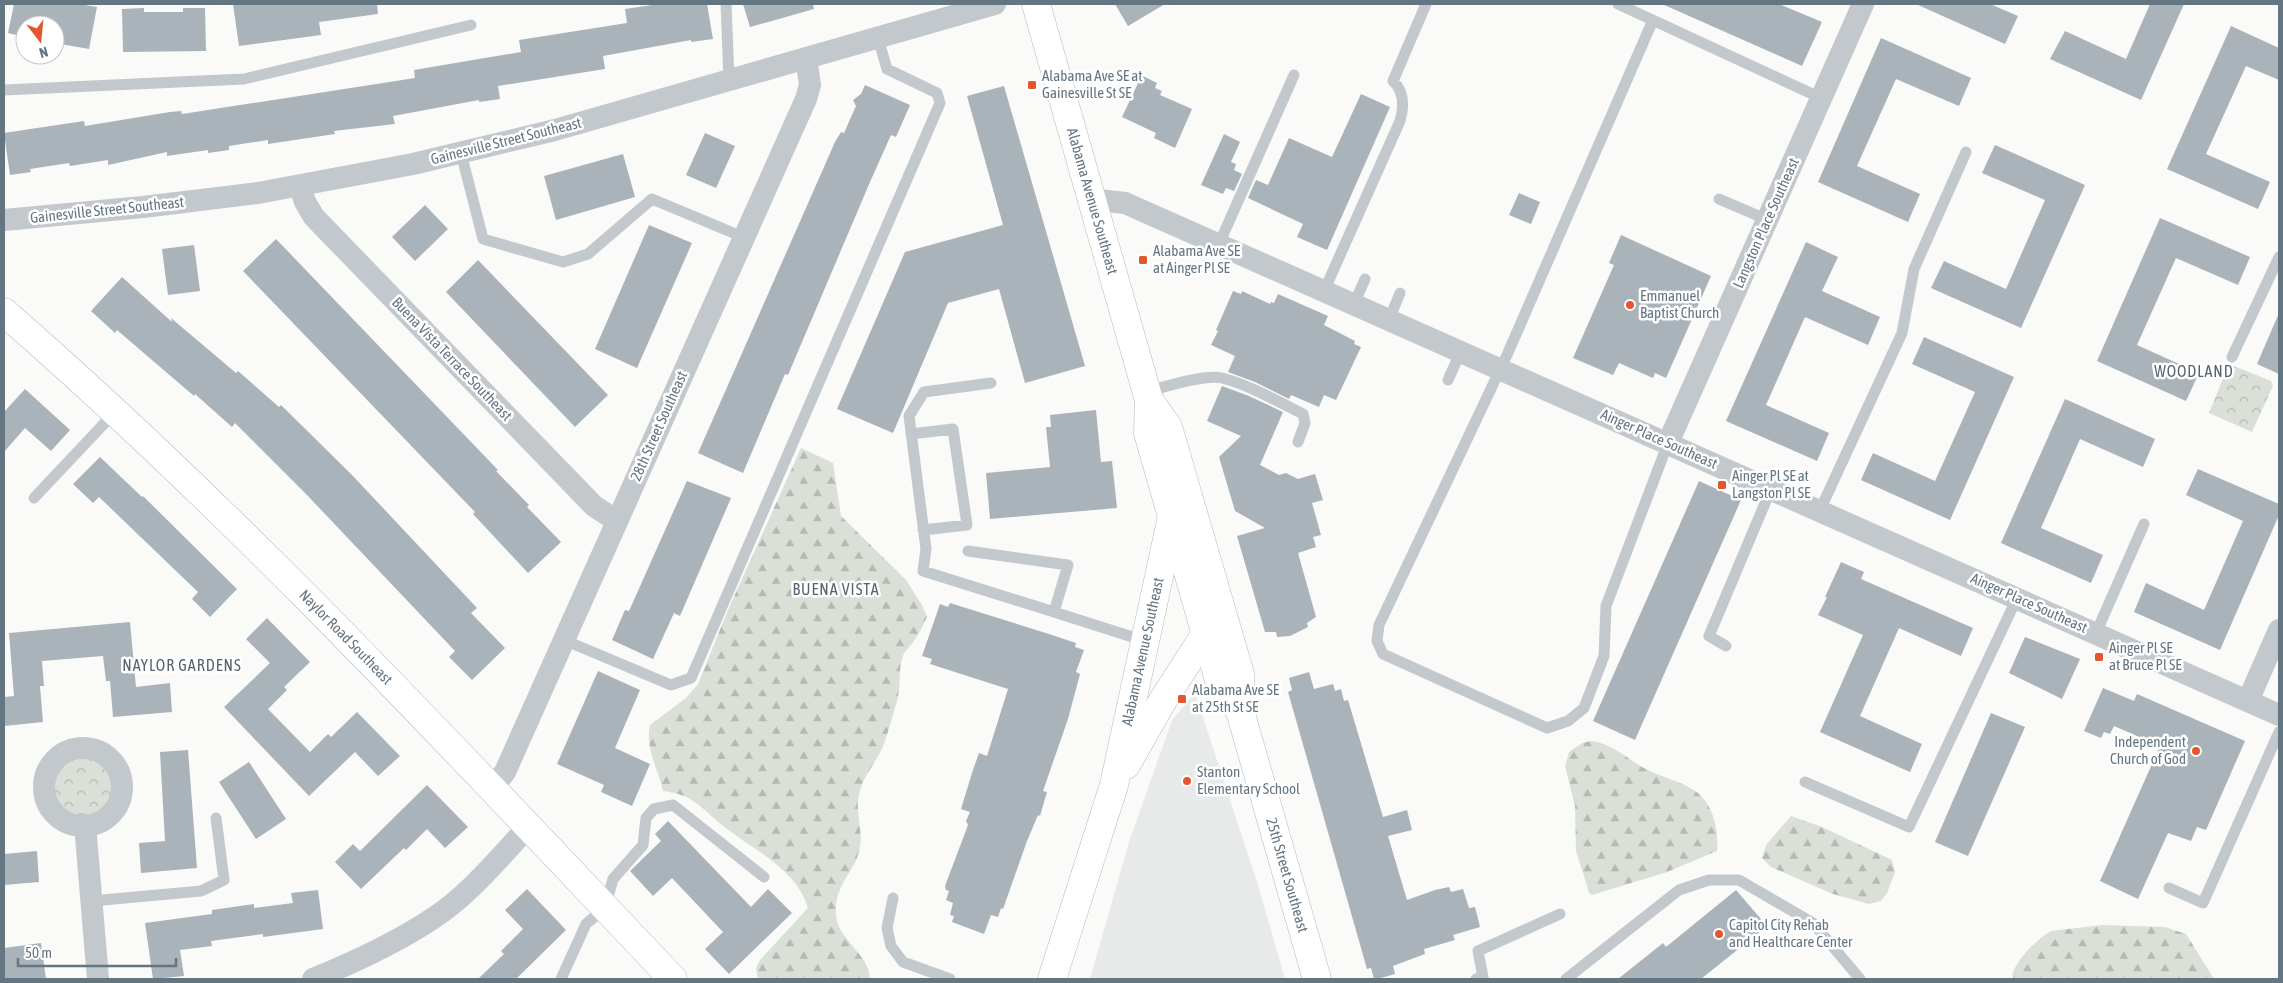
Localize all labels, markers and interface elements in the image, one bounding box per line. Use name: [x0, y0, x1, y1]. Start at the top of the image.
north arrow: [15, 15, 65, 65]
text: N: [37, 44, 50, 61]
place label: Alabama Ave SE at Gainesville St SE: [1042, 67, 1143, 101]
marker: Alabama Ave SE at Gainesville St SE: [1026, 79, 1038, 91]
street label: Gainesville Street Southeast: [429, 114, 583, 167]
street label: Alabama Avenue Southeast: [1064, 126, 1122, 276]
street label: Langston Place Southeast: [1729, 155, 1802, 291]
street label: Gainesville Street Southeast: [29, 193, 185, 226]
place label: Alabama Ave SE at Ainger Pl SE: [1153, 242, 1241, 276]
marker: Alabama Ave SE at Ainger Pl SE: [1137, 254, 1149, 266]
place label: Emmanuel Baptist Church: [1640, 287, 1719, 321]
street label: Buena Vista Terrace Southeast: [389, 293, 516, 424]
marker: Emmanuel Baptist Church: [1624, 299, 1636, 311]
district label: WOODLAND: [2154, 362, 2234, 380]
street label: 28th Street Southeast: [627, 368, 690, 483]
street label: Ainger Place Southeast: [1598, 405, 1720, 472]
place label: Ainger Pl SE at Langston Pl SE: [1732, 467, 1811, 501]
marker: Ainger Pl SE at Langston Pl SE: [1716, 479, 1728, 491]
street label: Ainger Place Southeast: [1968, 569, 2090, 636]
street label: Alabama Avenue Southeast: [1118, 576, 1167, 727]
district label: BUENA VISTA: [792, 580, 880, 598]
street label: Naylor Road Southeast: [296, 586, 396, 688]
place label: Ainger Pl SE at Bruce Pl SE: [2109, 639, 2182, 673]
marker: Ainger Pl SE at Bruce Pl SE: [2093, 651, 2105, 663]
district label: NAYLOR GARDENS: [122, 656, 242, 674]
place label: Alabama Ave SE at 25th St SE: [1192, 681, 1280, 715]
marker: Alabama Ave SE at 25th St SE: [1176, 693, 1188, 705]
place label: Independent Church of God: [2110, 733, 2186, 767]
marker: Independent Church of God: [2190, 745, 2202, 757]
place label: Stanton Elementary School: [1197, 763, 1300, 797]
marker: Stanton Elementary School: [1181, 775, 1193, 787]
street label: 25th Street Southeast: [1263, 816, 1312, 934]
place label: Capitol City Rehab and Healthcare Center: [1729, 916, 1853, 950]
marker: Capitol City Rehab and Healthcare Center: [1713, 928, 1725, 940]
scale bar: [18, 936, 175, 968]
text: 50 m: [25, 944, 52, 961]

